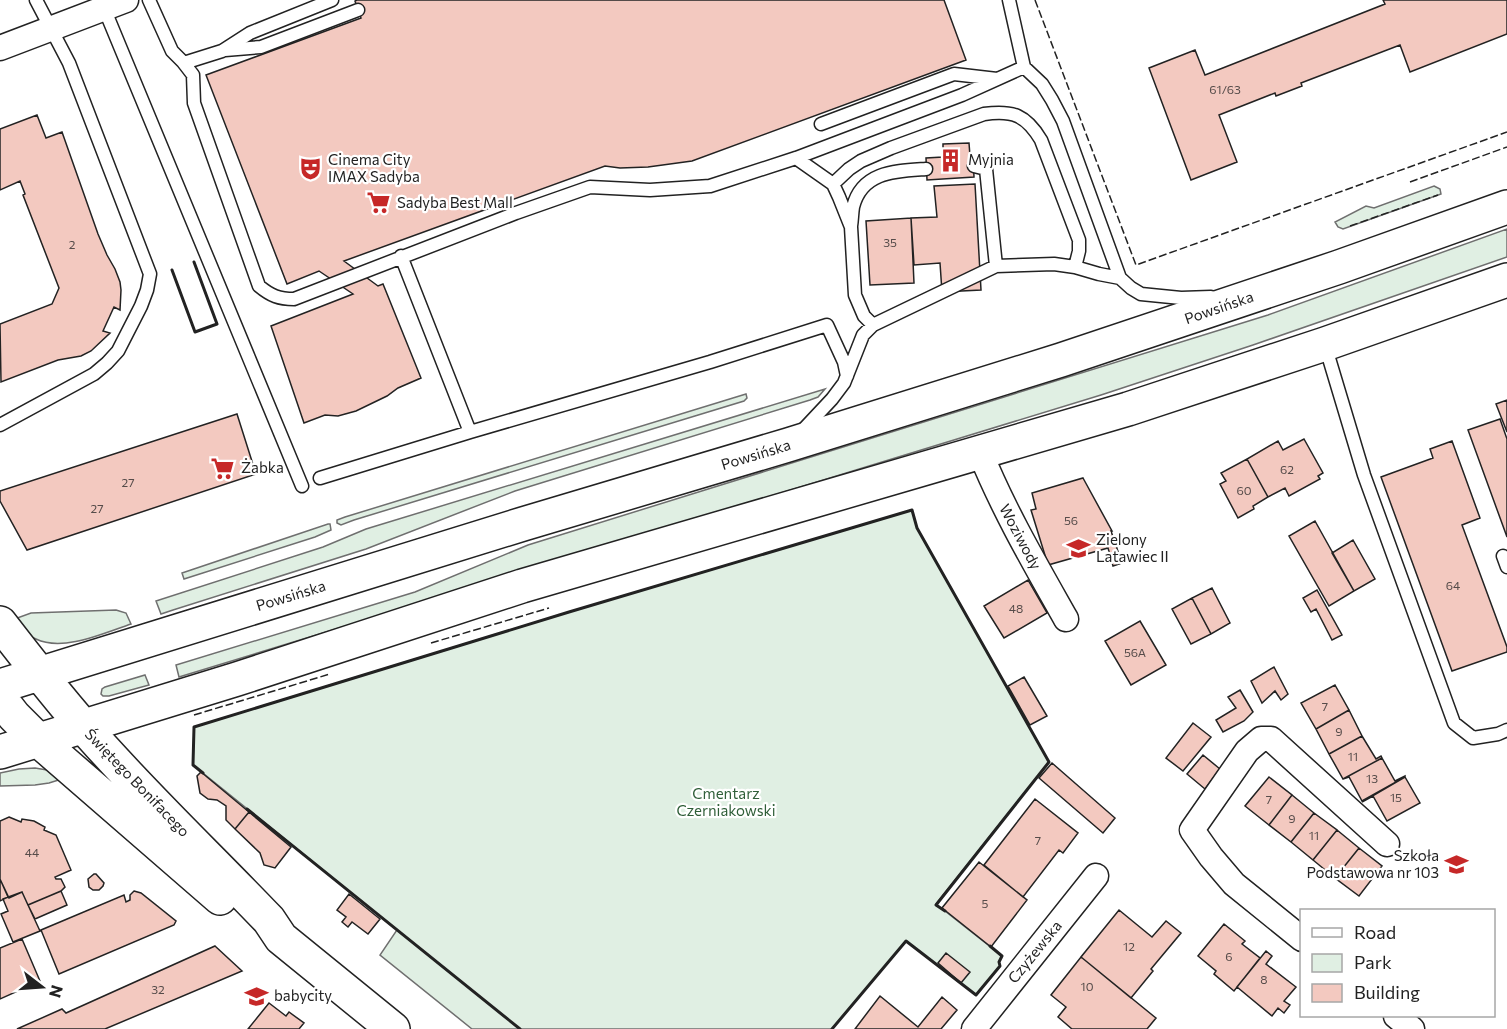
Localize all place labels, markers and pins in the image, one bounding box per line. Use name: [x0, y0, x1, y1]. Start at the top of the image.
building icon: Myjnia: [937, 147, 963, 173]
place label: Cinema City IMAX Sadyba: [328, 150, 420, 185]
place label: Myjnia: [968, 150, 1014, 168]
theatre icon: Cinema City IMAX Sadyba: [297, 156, 323, 182]
supermarket icon: Sadyba Best Mall: [366, 190, 392, 216]
place label: Sadyba Best Mall: [397, 193, 513, 211]
supermarket icon: Żabka: [210, 455, 236, 481]
place label: Żabka: [241, 458, 284, 476]
place label: Zielony Latawiec II: [1096, 530, 1169, 565]
school or university icon: Zielony Latawiec II: [1065, 536, 1091, 562]
place label: Szkoła Podstawowa nr 103: [1306, 846, 1439, 881]
school or university icon: Szkoła Podstawowa nr 103: [1444, 852, 1470, 878]
school or university icon: babycity: [243, 983, 269, 1009]
place label: babycity: [274, 986, 332, 1004]

